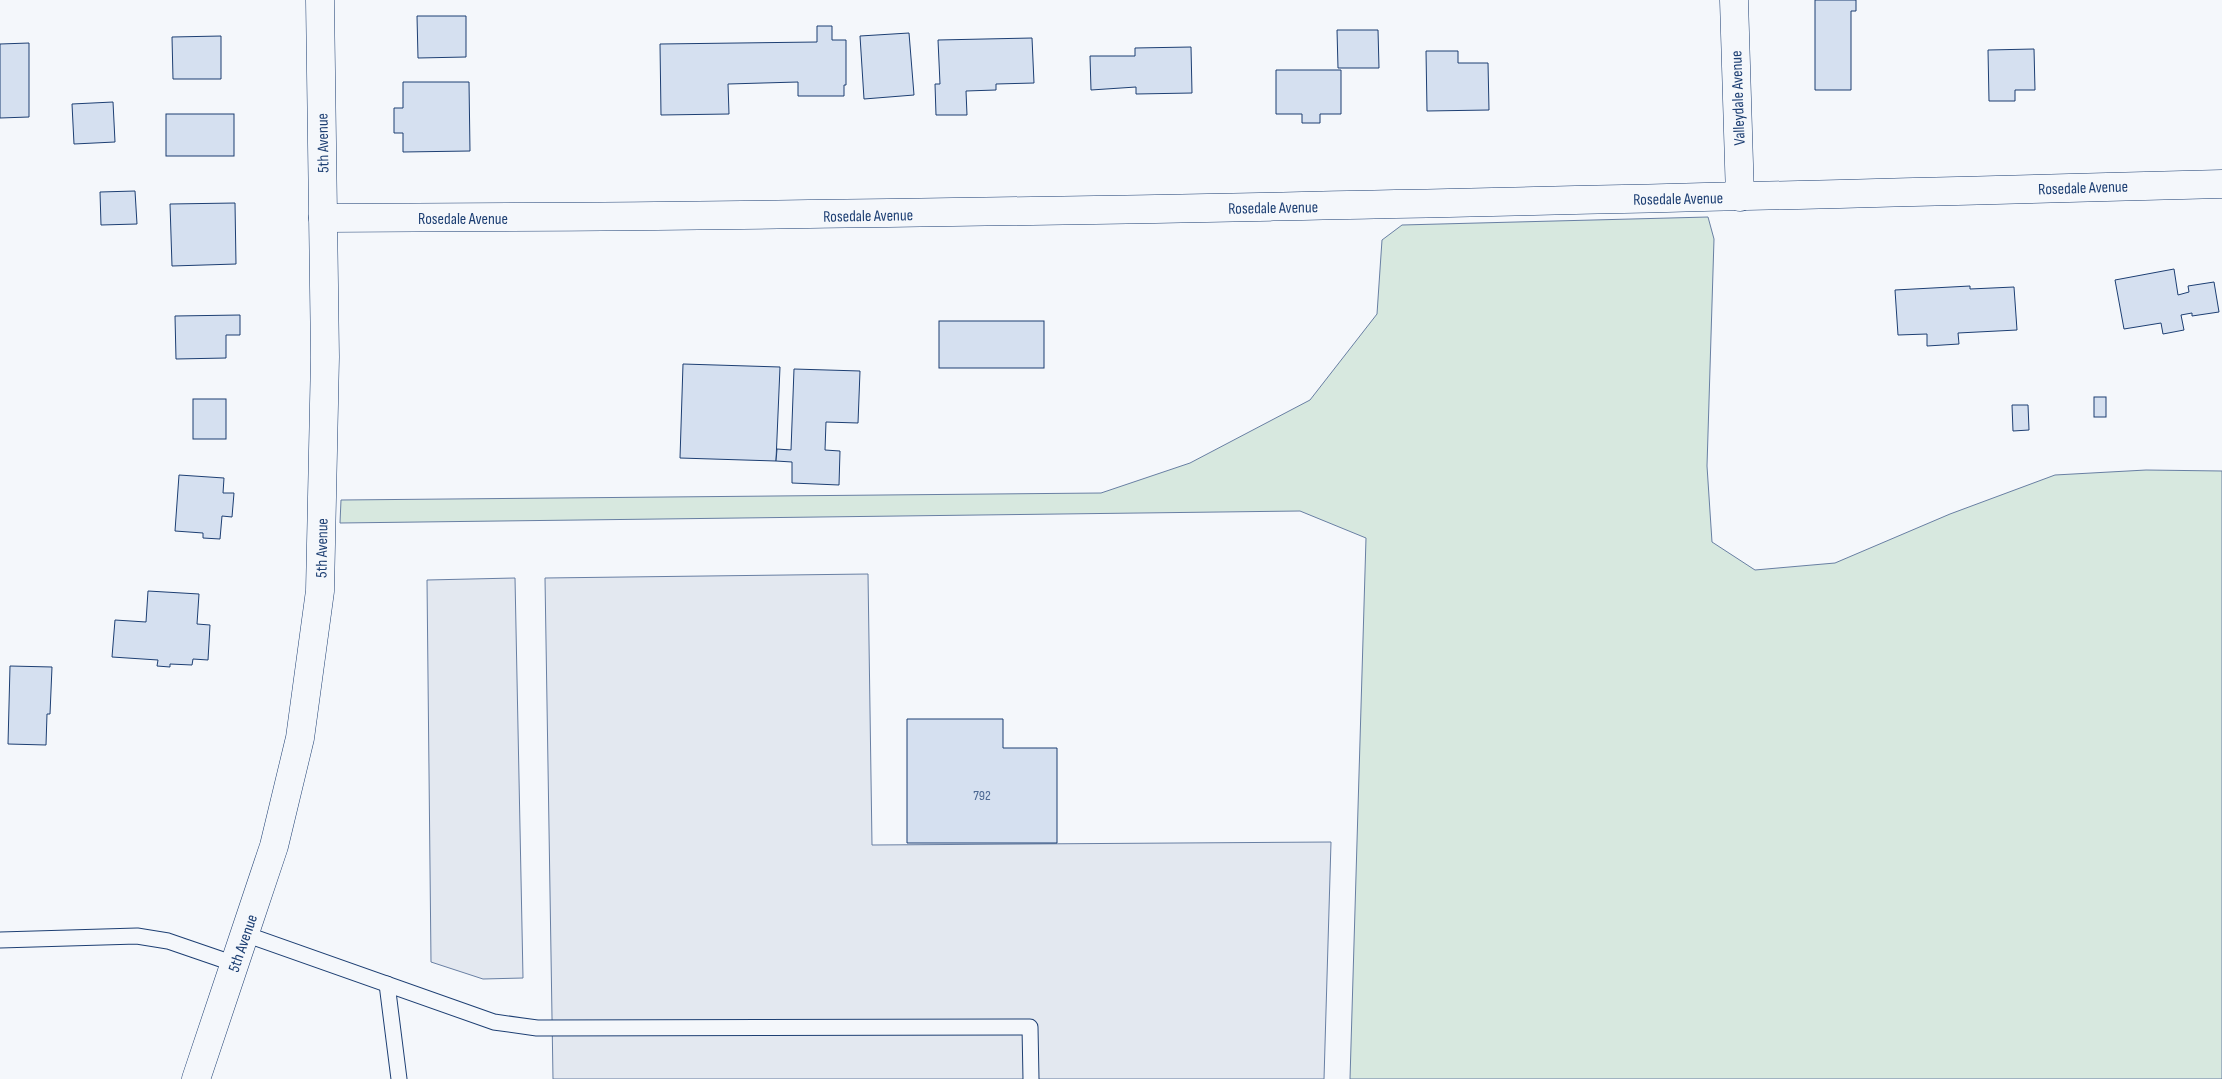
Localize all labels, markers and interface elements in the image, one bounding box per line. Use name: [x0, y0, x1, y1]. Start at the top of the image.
street label: Valleydale Avenue: [1727, 50, 1750, 146]
street label: 5th Avenue: [313, 113, 334, 173]
street label: Rosedale Avenue: [2038, 177, 2128, 200]
street label: Rosedale Avenue: [1633, 189, 1723, 210]
street label: Rosedale Avenue: [1228, 198, 1318, 219]
street label: Rosedale Avenue: [823, 206, 913, 227]
street label: Rosedale Avenue: [418, 210, 508, 229]
street label: 5th Avenue: [312, 518, 333, 578]
house number: 792: [973, 787, 991, 804]
street label: 5th Avenue: [225, 912, 262, 975]

